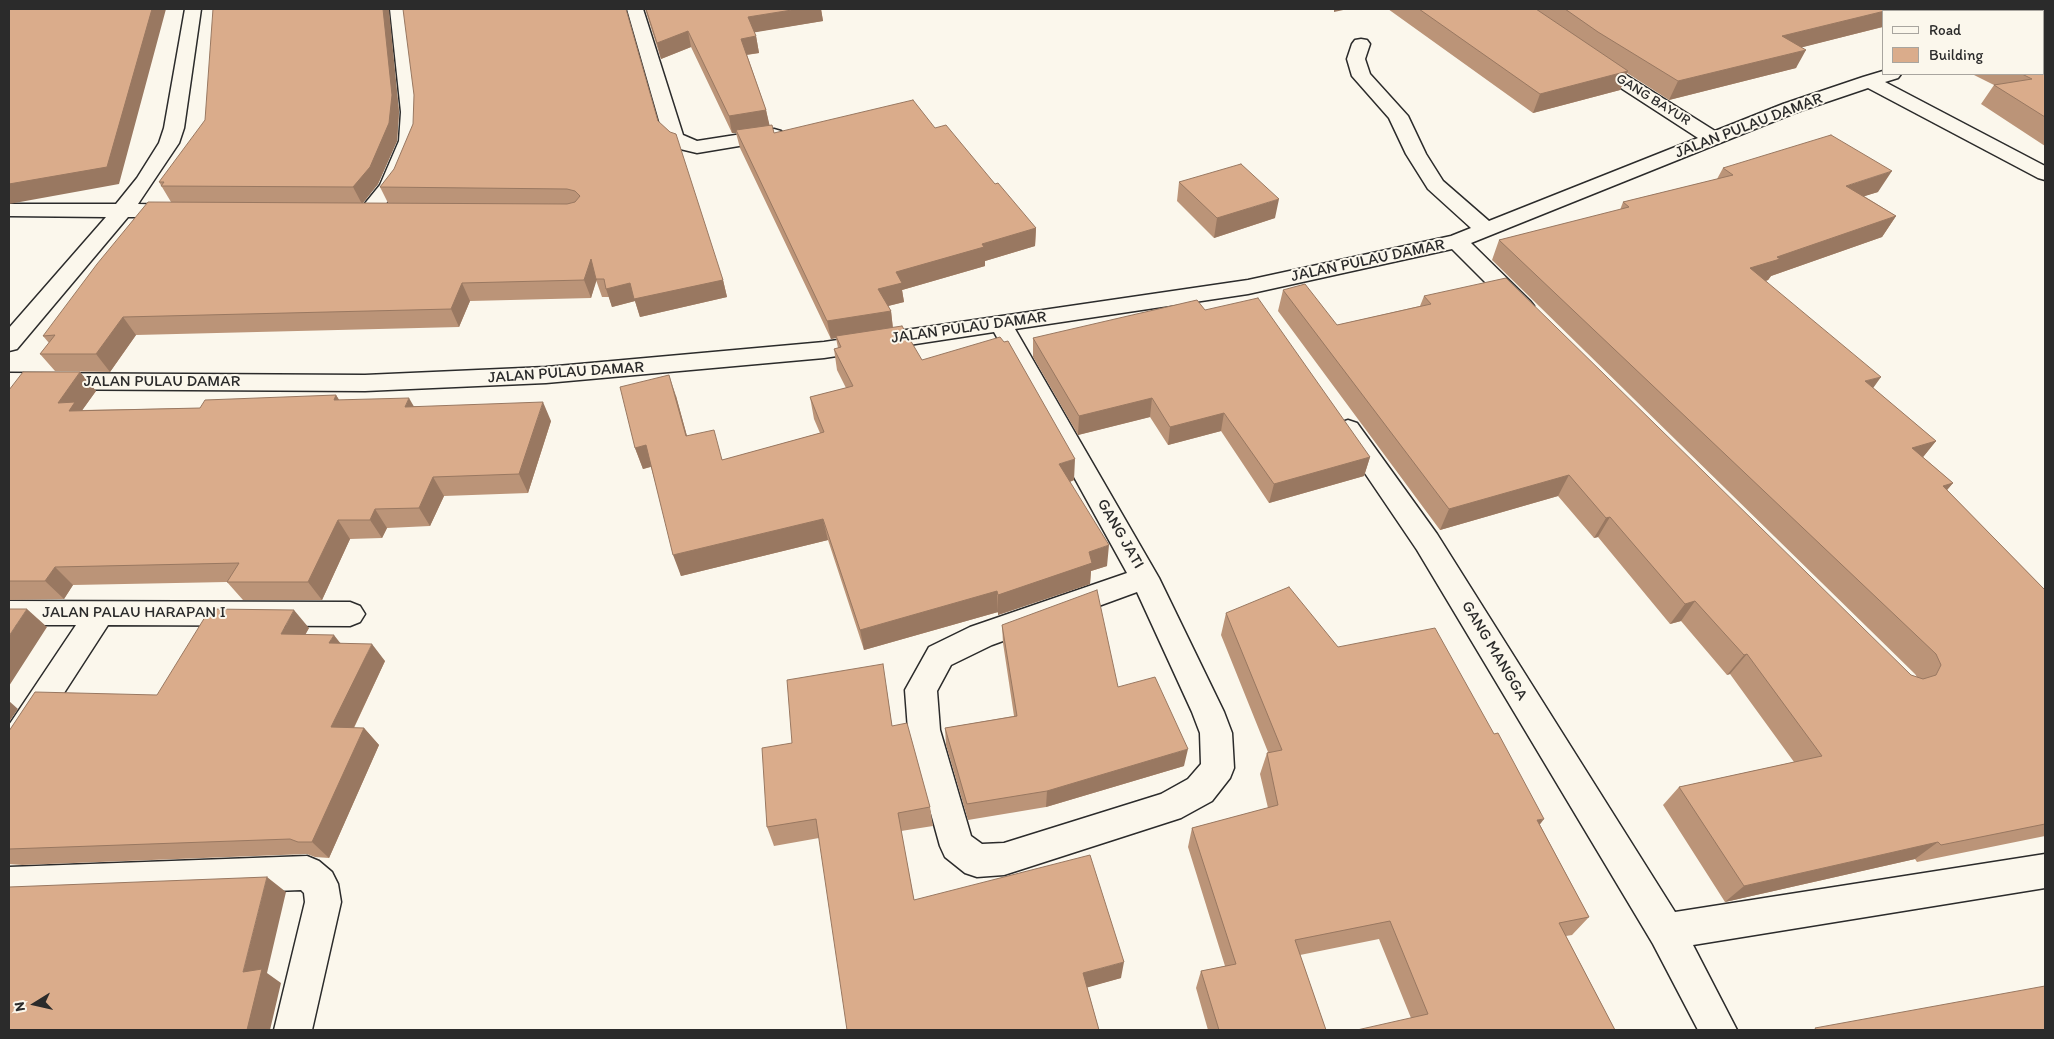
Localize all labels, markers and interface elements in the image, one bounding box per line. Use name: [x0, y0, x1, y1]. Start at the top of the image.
legend: [1882, 10, 2044, 75]
text: Road: [1929, 21, 1961, 39]
text: Building: [1929, 46, 1983, 64]
street label: GANG BAYUR: [1613, 70, 1693, 130]
street label: JALAN PULAU DAMAR: [1673, 89, 1825, 163]
street label: JALAN PULAU DAMAR: [1289, 235, 1447, 287]
street label: JALAN PULAU DAMAR: [890, 308, 1048, 348]
street label: JALAN PULAU DAMAR: [487, 358, 645, 388]
street label: JALAN PULAU DAMAR: [84, 372, 240, 392]
street label: GANG JATI: [1092, 496, 1148, 572]
street label: GANG MANGGA: [1457, 598, 1531, 704]
street label: JALAN PALAU HARAPAN I: [42, 603, 226, 623]
north arrow: [10, 979, 60, 1029]
text: N: [11, 1001, 29, 1013]

